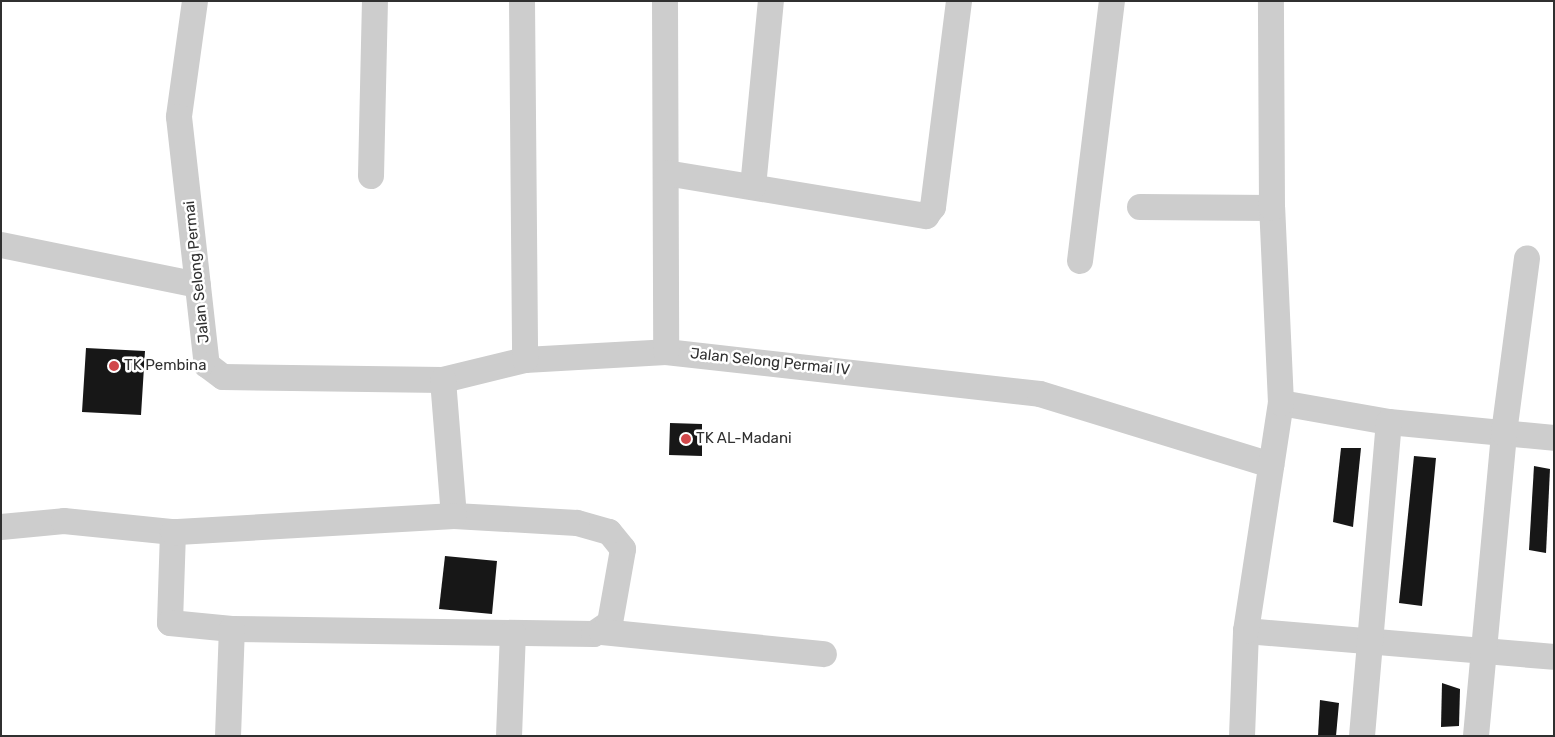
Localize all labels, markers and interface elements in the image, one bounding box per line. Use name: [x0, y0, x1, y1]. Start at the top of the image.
street label: Jalan Selong Permai: [181, 200, 213, 344]
street label: Jalan Selong Permai IV: [689, 345, 851, 379]
place label: TK Pembina: [124, 357, 207, 375]
marker: TK Pembina: [108, 360, 120, 372]
place label: TK AL-Madani: [696, 430, 792, 448]
marker: TK AL-Madani: [680, 433, 692, 445]

